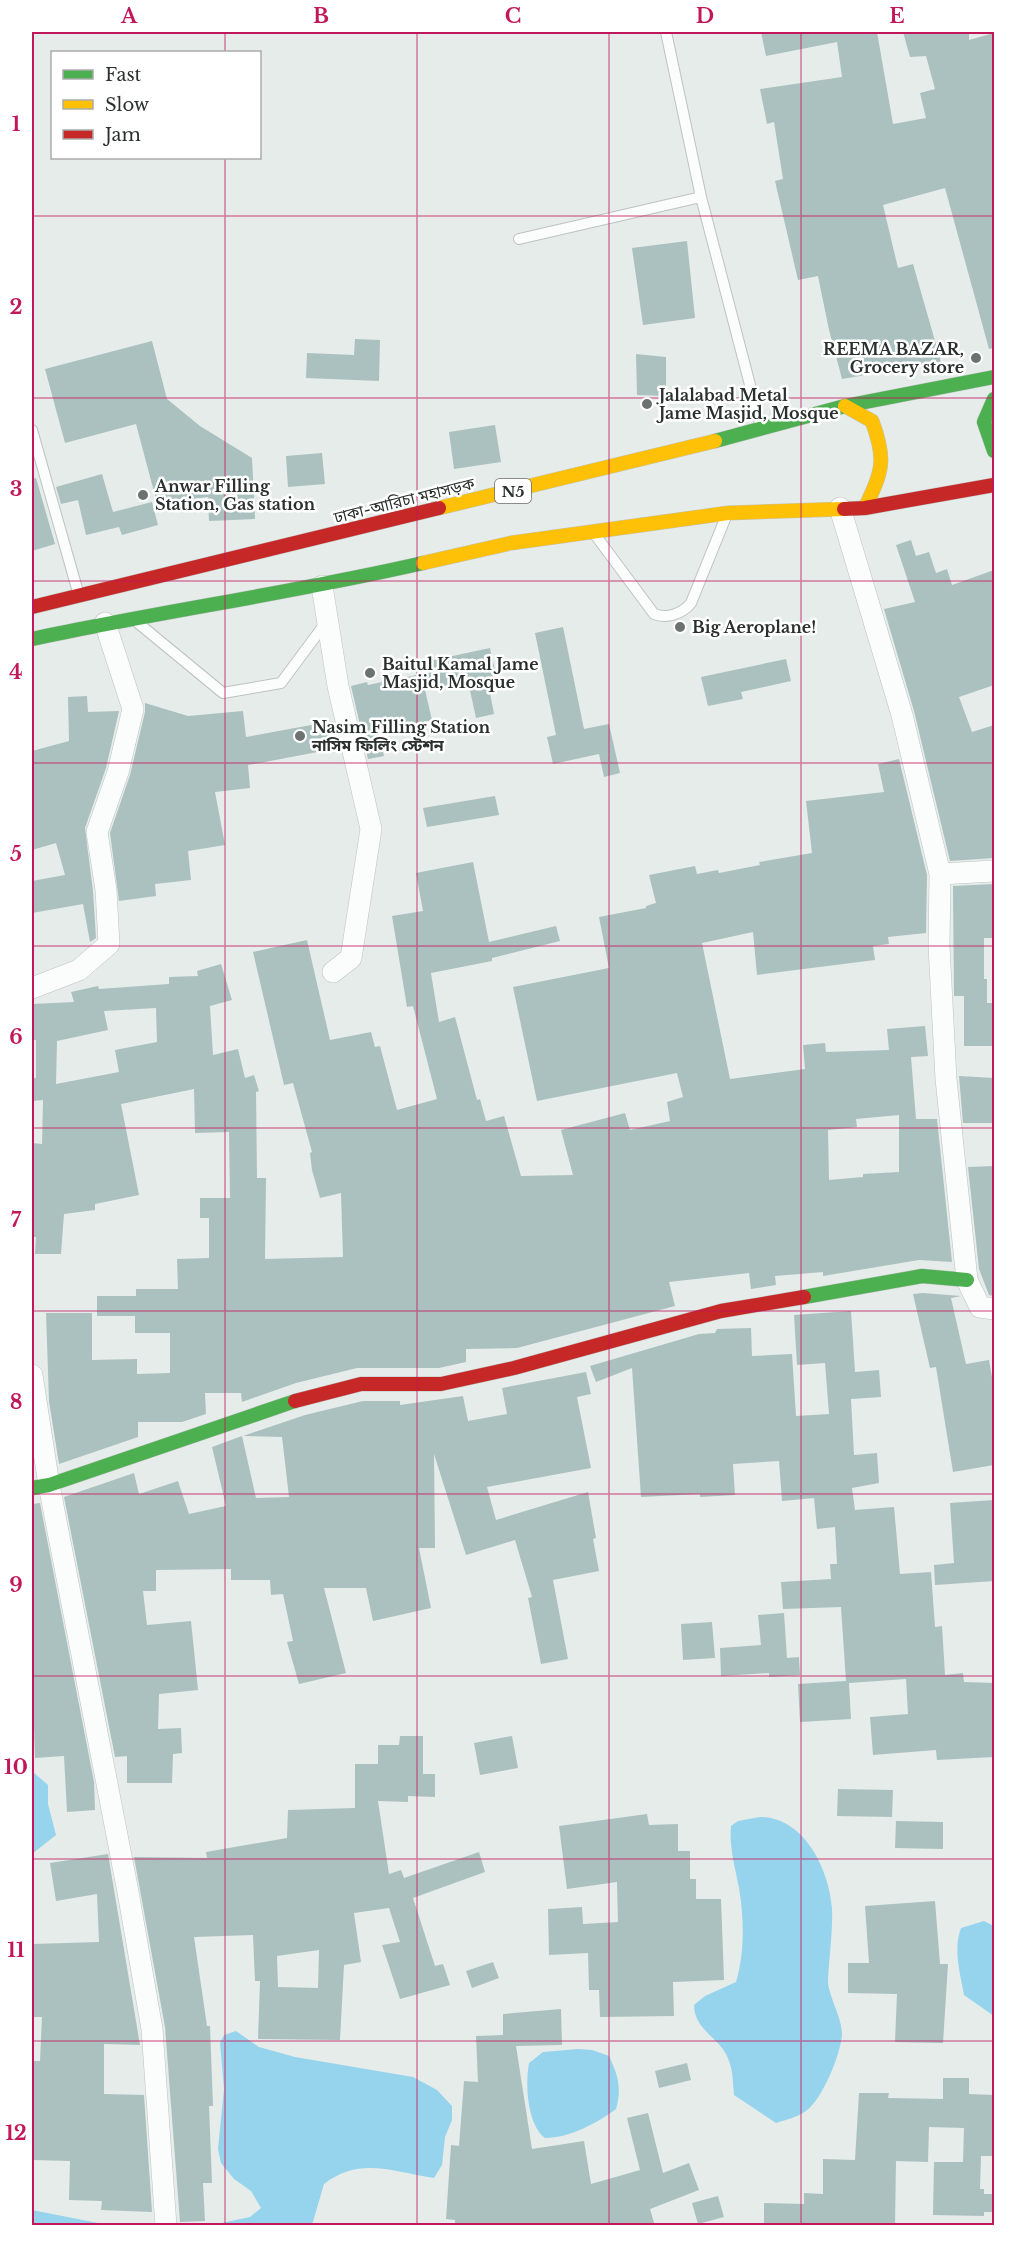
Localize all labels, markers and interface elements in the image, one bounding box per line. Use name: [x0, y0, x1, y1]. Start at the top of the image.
text: A: [120, 4, 138, 28]
text: B: [313, 4, 329, 28]
text: C: [505, 4, 521, 28]
text: D: [696, 4, 714, 28]
text: E: [889, 4, 905, 28]
legend: [51, 51, 261, 159]
text: Fast: [105, 64, 142, 86]
text: Slow: [105, 94, 150, 116]
text: 1: [12, 112, 21, 136]
text: Jam: [103, 124, 141, 146]
text: 2: [9, 295, 23, 319]
place label: REEMA BAZAR, Grocery store: [823, 339, 964, 377]
marker: REEMA BAZAR, Grocery store: [969, 351, 983, 365]
place label: Jalalabad Metal Jame Masjid, Mosque: [656, 385, 839, 423]
marker: Jalalabad Metal Jame Masjid, Mosque: [640, 397, 654, 411]
street label: ঢাকা-আরিচা মহাসড়ক: [331, 473, 477, 527]
place label: Anwar Filling Station, Gas station: [154, 476, 315, 514]
text: 3: [10, 477, 22, 501]
road number: N5: [495, 479, 531, 503]
marker: Anwar Filling Station, Gas station: [136, 488, 150, 502]
place label: Big Aeroplane!: [692, 617, 816, 637]
marker: Big Aeroplane!: [673, 620, 687, 634]
place label: Baitul Kamal Jame Masjid, Mosque: [382, 654, 539, 692]
text: 4: [9, 660, 23, 684]
marker: Baitul Kamal Jame Masjid, Mosque: [363, 666, 377, 680]
place label: Nasim Filling Station নাসিম ফিলিং স্টেশন: [311, 717, 491, 755]
marker: Nasim Filling Station নাসিম ফিলিং স্টেশন: [293, 729, 307, 743]
text: 5: [10, 842, 22, 866]
text: 6: [9, 1025, 23, 1049]
text: 7: [11, 1208, 22, 1232]
text: 8: [10, 1390, 22, 1414]
text: 9: [9, 1573, 23, 1597]
text: 10: [4, 1755, 28, 1779]
text: 11: [7, 1938, 25, 1962]
text: 12: [5, 2121, 27, 2145]

